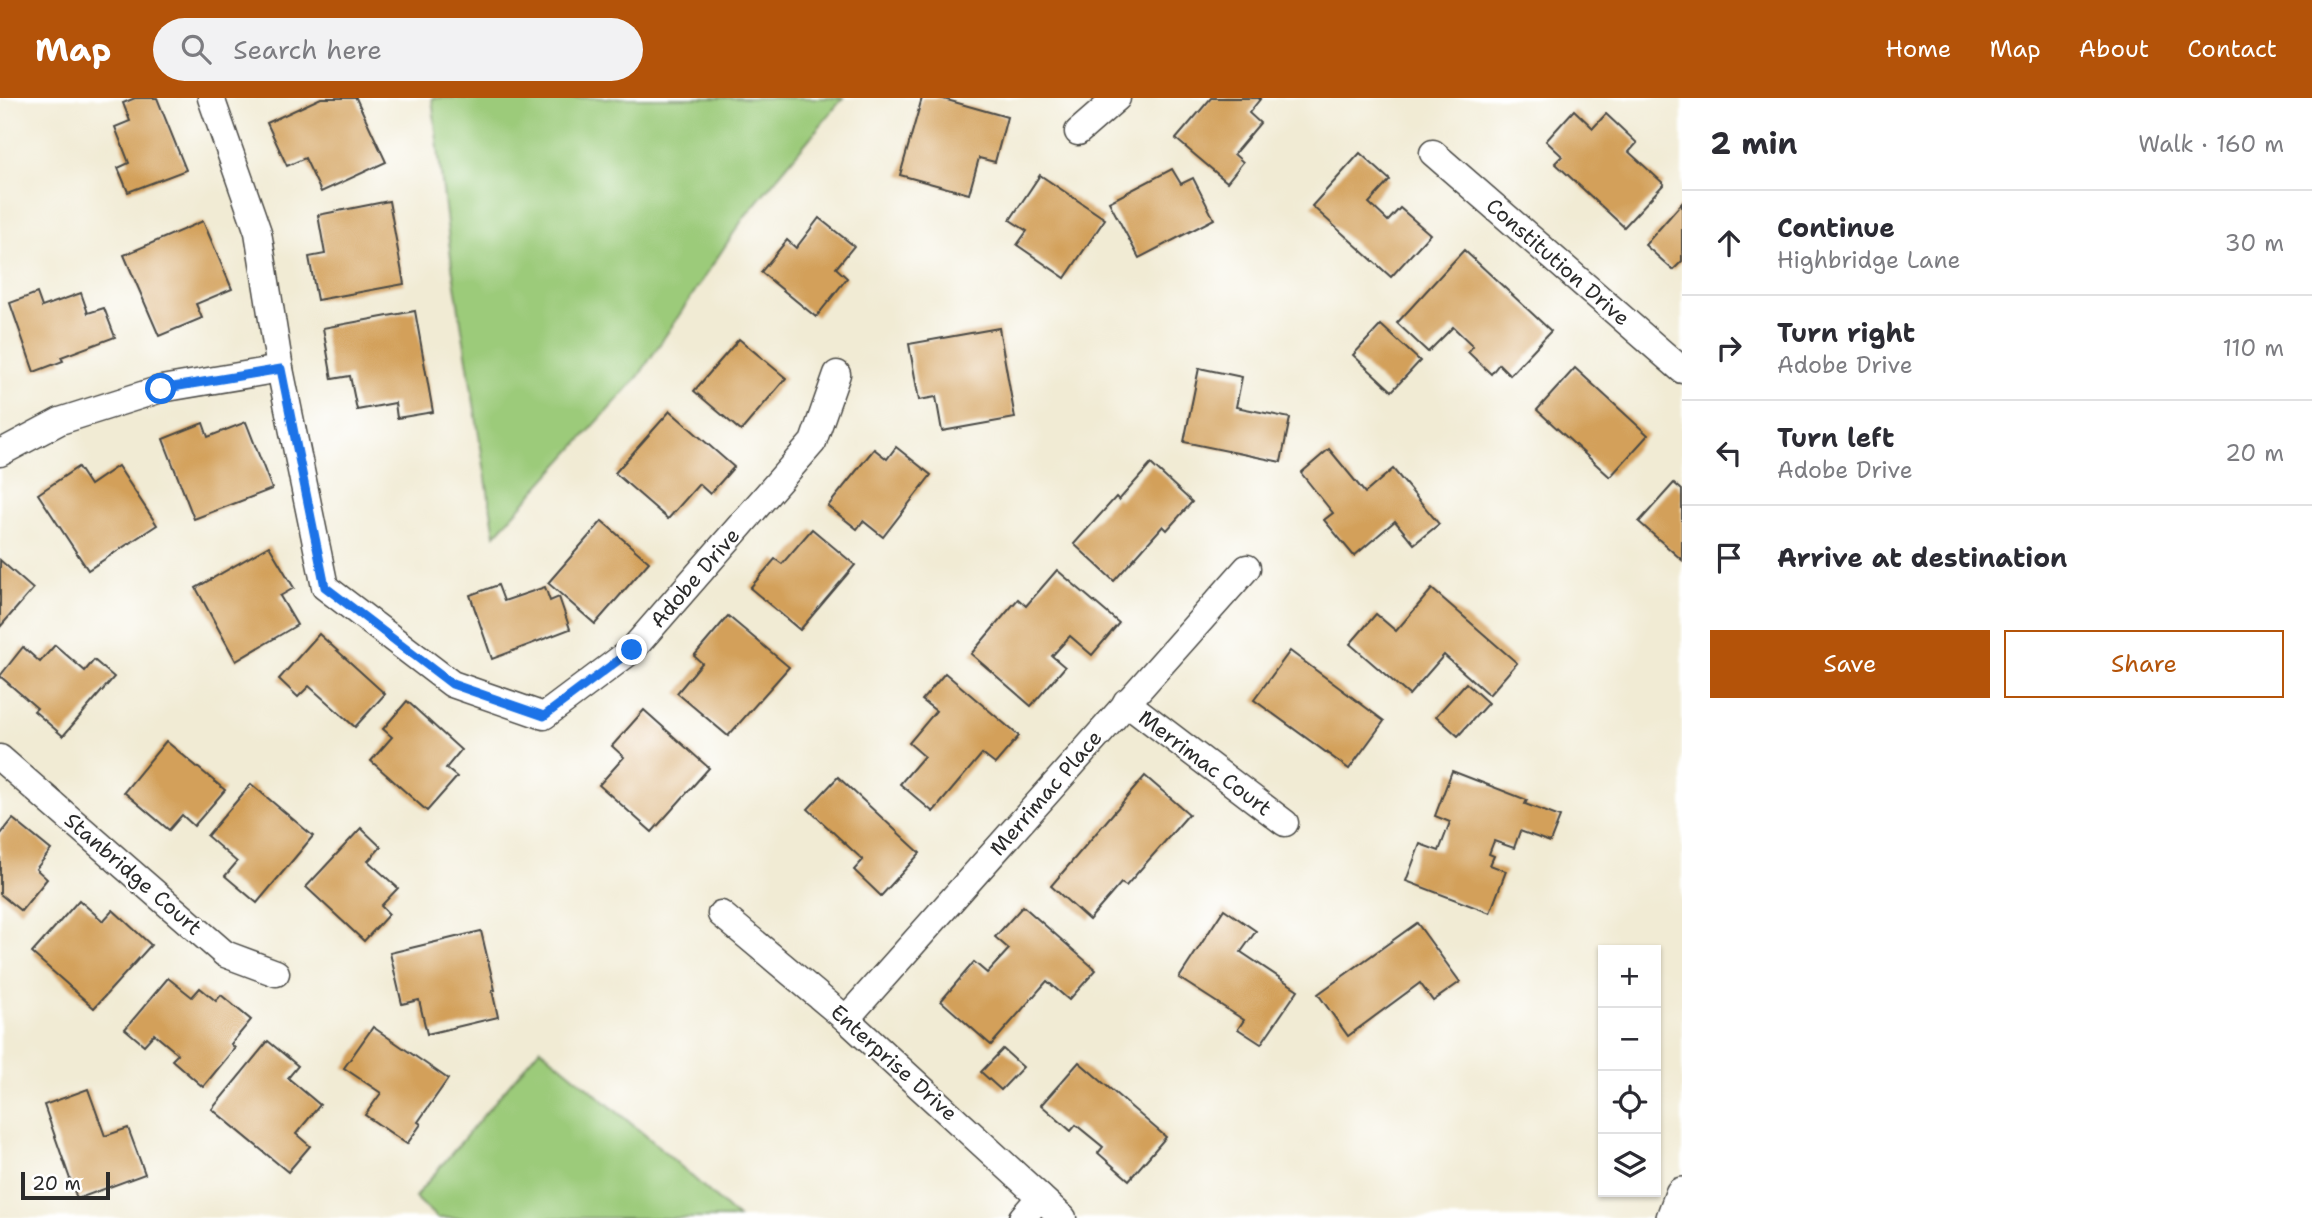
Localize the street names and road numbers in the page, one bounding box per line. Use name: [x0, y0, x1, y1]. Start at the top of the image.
street label: Constitution Drive: [1480, 192, 1636, 332]
street label: Adobe Drive: [644, 522, 746, 634]
street label: Merrimac Court: [1133, 704, 1277, 822]
street label: Merrimac Place: [984, 724, 1108, 862]
street label: Stanbridge Court: [58, 806, 208, 942]
street label: Enterprise Drive: [825, 998, 963, 1128]

